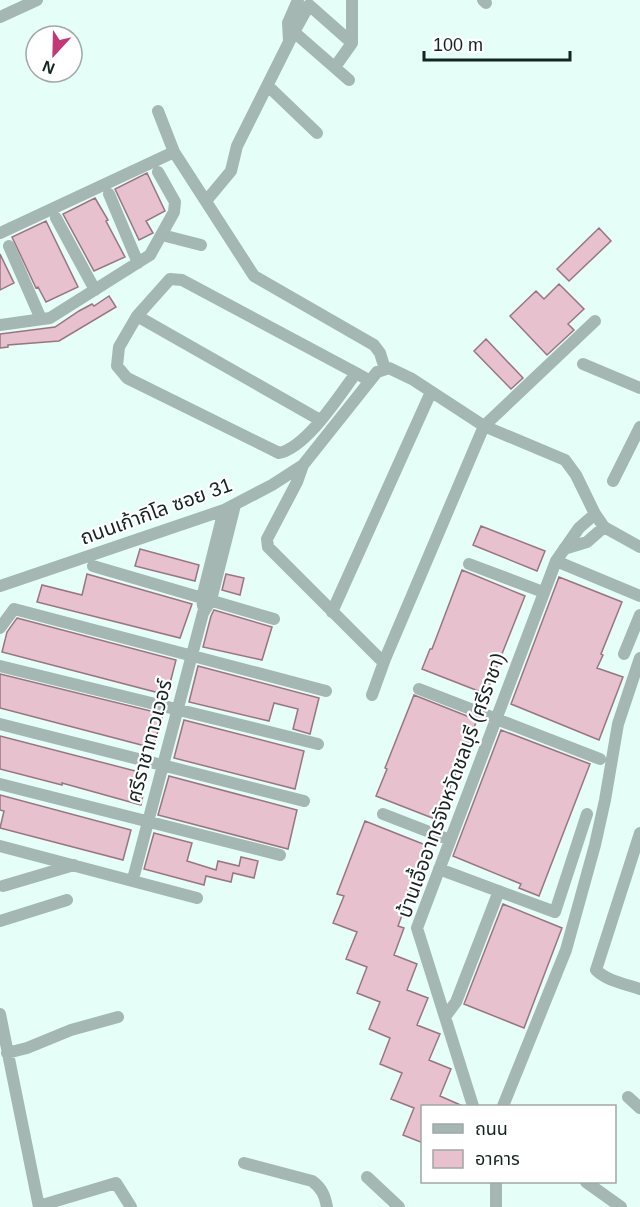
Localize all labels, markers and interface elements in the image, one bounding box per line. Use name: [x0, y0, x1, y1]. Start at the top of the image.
north arrow: [24, 24, 84, 84]
scale bar: [424, 24, 570, 62]
text: 100 m: [433, 35, 483, 55]
text: N: [40, 57, 57, 77]
street label: ถนนเก้ากิโล ซอย 31: [77, 473, 235, 549]
street label: บ้านเอื้ออาทรจังหวัดชลบุรี (ศรีราชา): [390, 648, 510, 921]
street label: ศรีราชาทาวเวอร์: [122, 676, 176, 805]
legend: [421, 1105, 616, 1183]
text: ถนน: [475, 1119, 508, 1139]
text: อาคาร: [475, 1149, 520, 1169]

